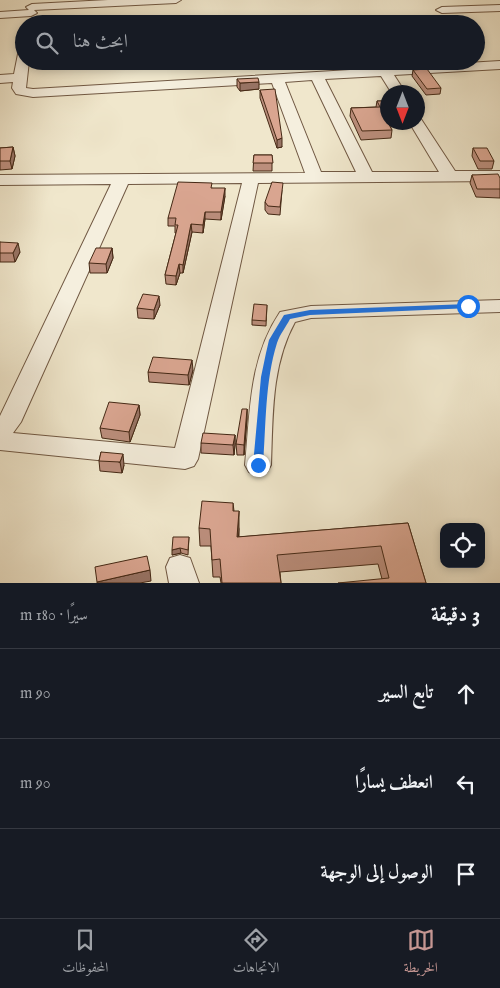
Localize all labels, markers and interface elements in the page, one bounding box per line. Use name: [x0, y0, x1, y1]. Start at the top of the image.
search box: [15, 15, 485, 70]
icon: search: [33, 29, 61, 57]
text: ابحث هنا: [73, 30, 128, 54]
north arrow: [380, 85, 425, 130]
route start: [457, 295, 480, 318]
route end: [247, 454, 270, 477]
map controls: [440, 523, 485, 568]
button: locate: [440, 523, 485, 568]
text: 3 دقيقة: [431, 602, 480, 629]
text: سيرًا · 180 m: [20, 606, 88, 626]
icon: ahead: [452, 680, 480, 708]
text: تابع السير: [379, 681, 433, 705]
text: 90 m: [20, 684, 51, 704]
icon: left: [452, 770, 480, 798]
text: انعطف يسارًا: [355, 771, 433, 795]
text: 90 m: [20, 774, 51, 794]
icon: arrive: [452, 860, 480, 888]
text: الوصول إلى الوجهة: [321, 861, 433, 885]
tab: المحفوظات: [62, 926, 108, 981]
tab: الاتجاهات: [233, 926, 279, 981]
tab: الخريطة: [404, 926, 438, 981]

